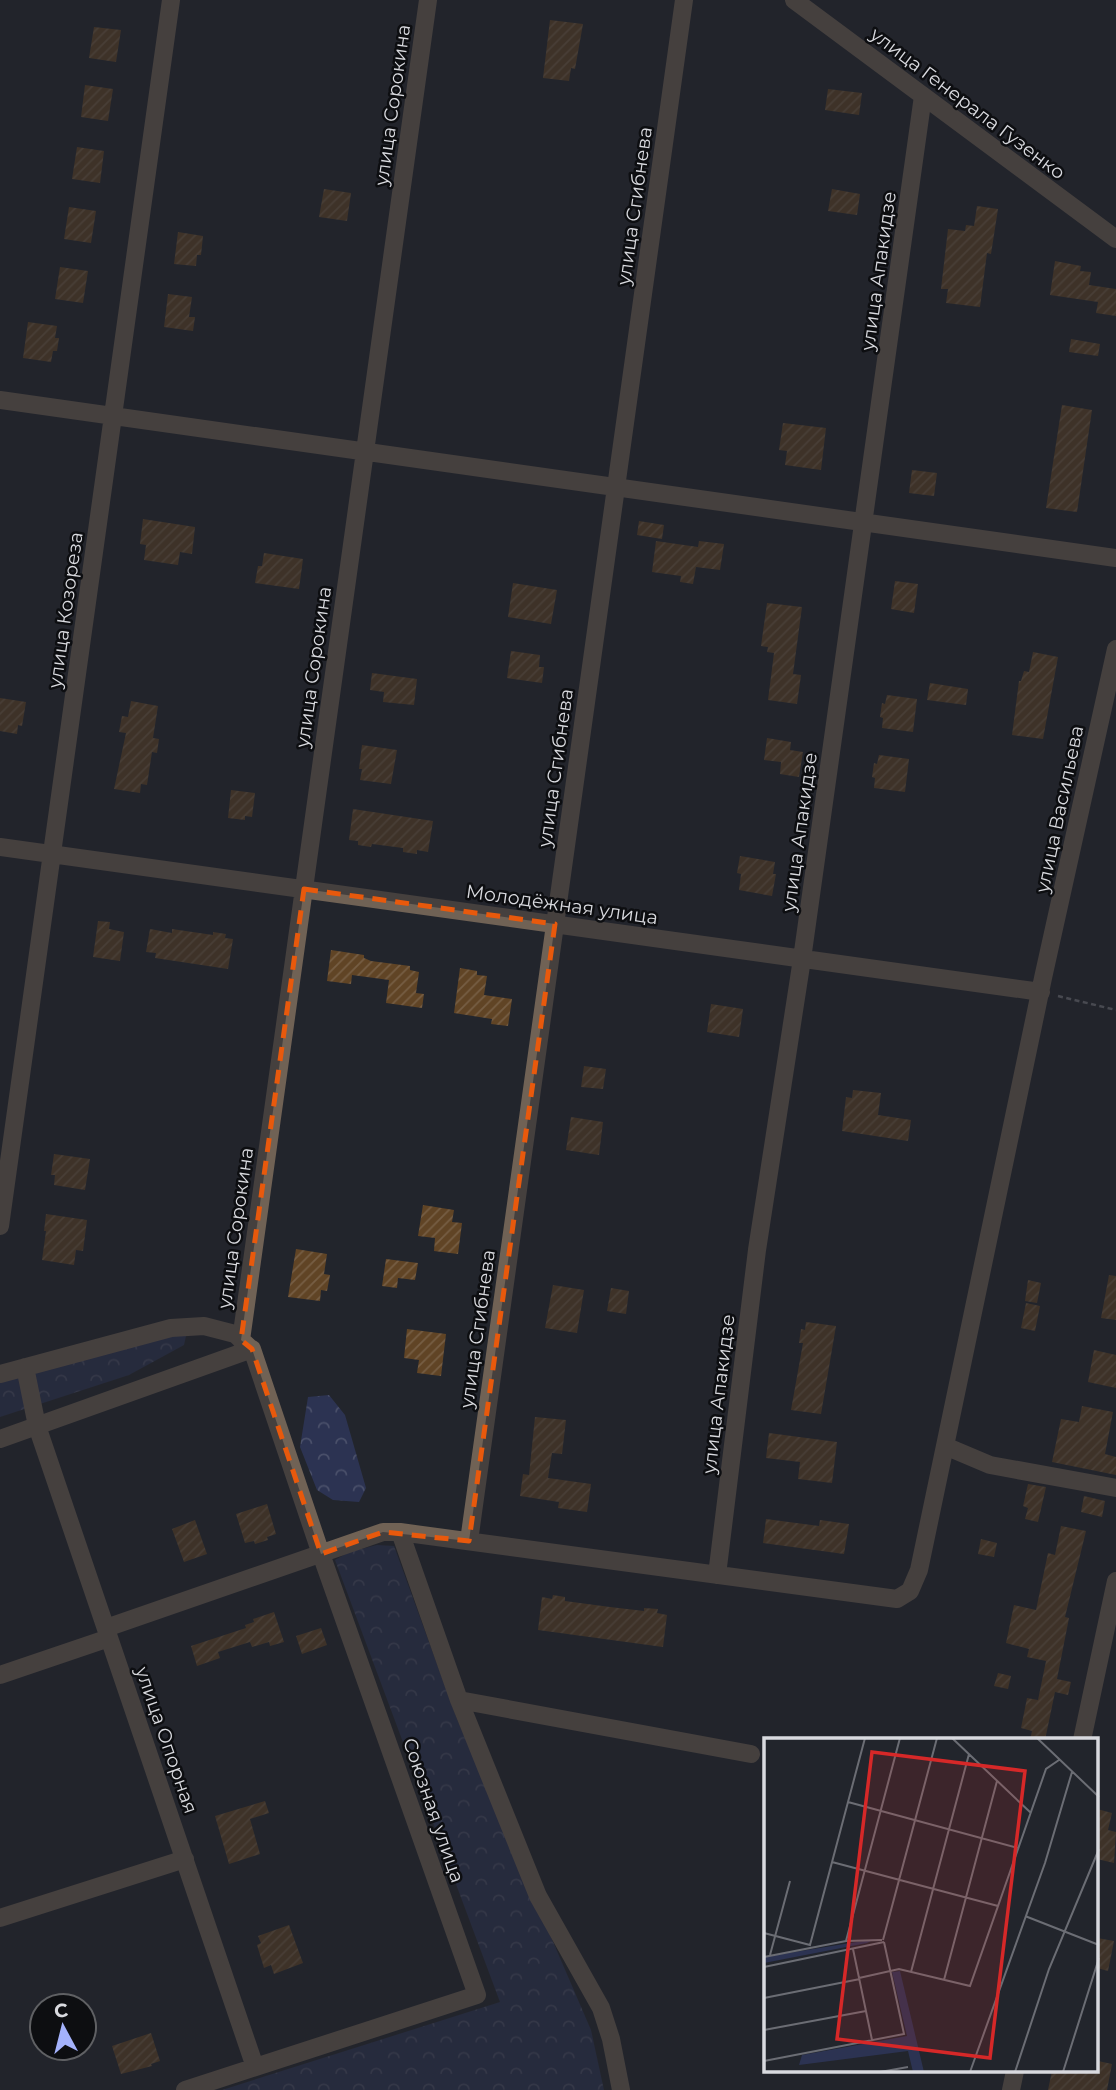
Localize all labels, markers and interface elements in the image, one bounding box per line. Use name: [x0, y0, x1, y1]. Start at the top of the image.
street label: улица Генерала Гузенко: [865, 22, 1070, 184]
street label: улица Сорокина: [370, 23, 415, 188]
street label: улица Сгибнева: [612, 125, 657, 288]
street label: улица Апакидзе: [856, 190, 901, 353]
street label: улица Козореза: [43, 531, 88, 691]
street label: улица Сорокина: [291, 585, 336, 750]
street label: улица Сгибнева: [533, 687, 578, 850]
street label: улица Васильева: [1030, 723, 1088, 896]
street label: улица Апакидзе: [777, 751, 822, 914]
street label: Молодёжная улица: [464, 880, 659, 929]
street label: улица Сорокина: [213, 1146, 258, 1311]
street label: улица Сгибнева: [455, 1248, 500, 1411]
street label: улица Апакидзе: [697, 1313, 740, 1476]
street label: улица Опорная: [130, 1663, 202, 1817]
street label: Союзная улица: [398, 1735, 469, 1886]
inset map: [764, 1738, 1098, 2072]
north arrow: [28, 1992, 98, 2062]
text: С: [53, 1998, 69, 2023]

